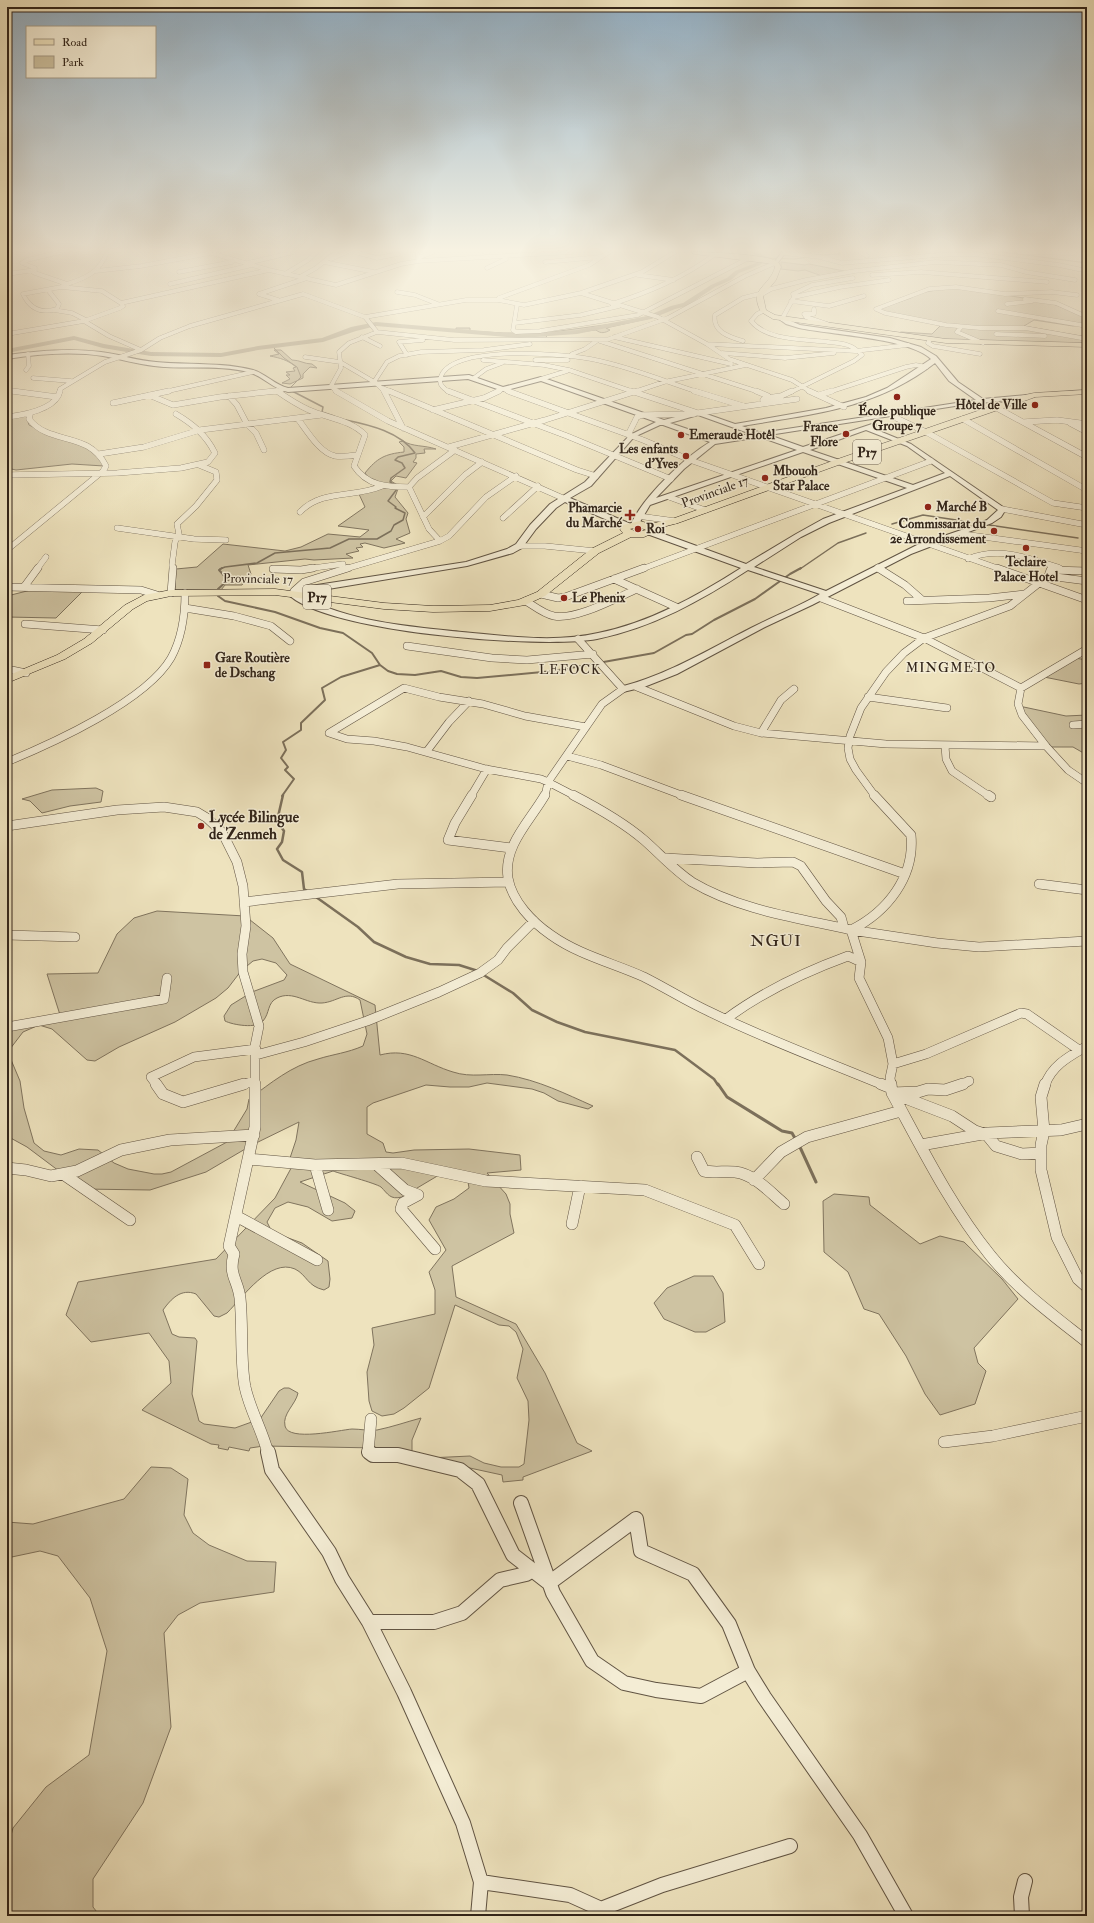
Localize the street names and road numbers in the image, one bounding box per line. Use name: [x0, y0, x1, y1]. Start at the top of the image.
road number: P17: [853, 440, 881, 464]
street label: Provinciale 17: [679, 472, 751, 512]
street label: Provinciale 17: [223, 570, 293, 588]
road number: P17: [303, 585, 331, 609]

